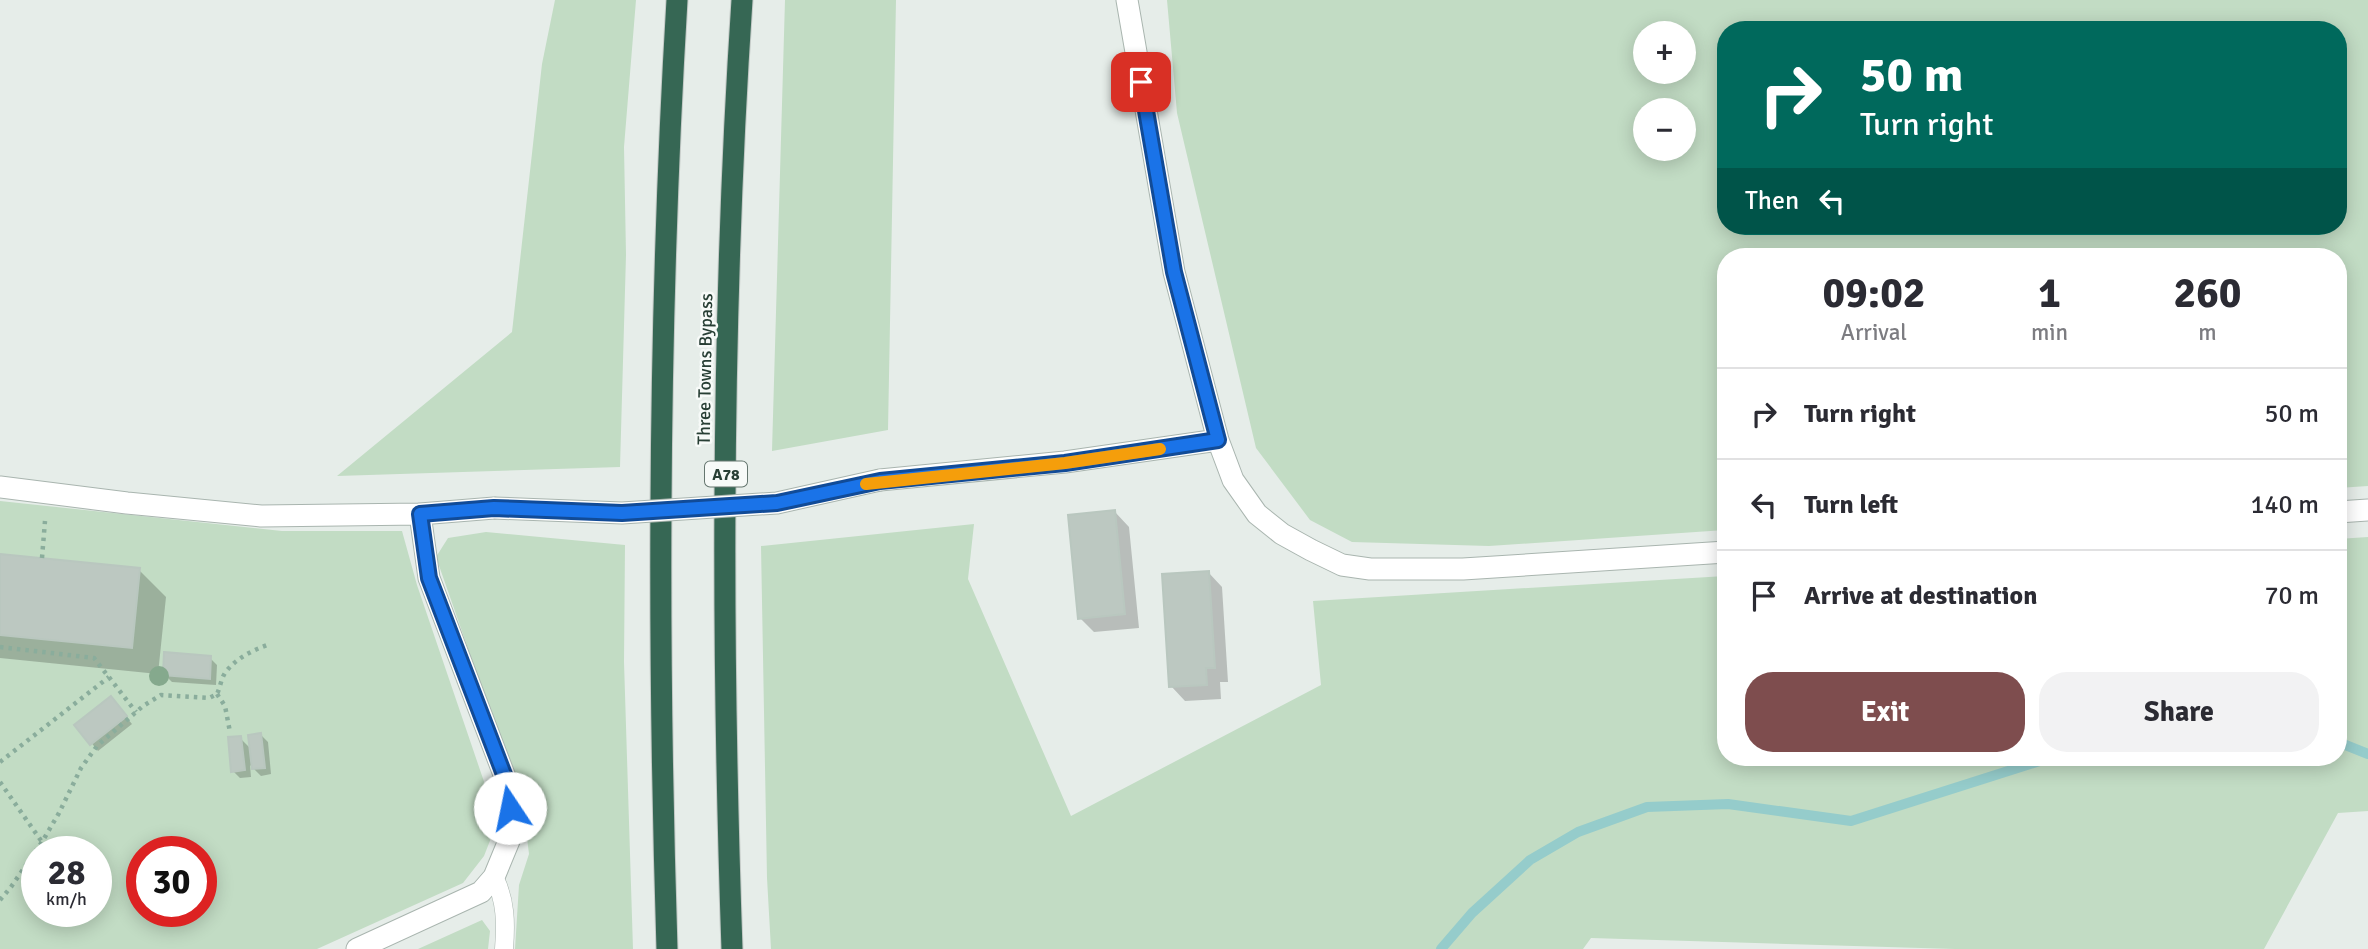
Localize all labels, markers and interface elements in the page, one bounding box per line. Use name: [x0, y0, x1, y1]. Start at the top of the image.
map controls: [1633, 21, 1696, 161]
button: +: [1633, 21, 1696, 84]
text: 50 m: [1860, 45, 1963, 105]
icon: right: [1745, 49, 1836, 140]
pin: [1111, 52, 1171, 112]
icon: arrive: [1122, 63, 1160, 101]
button: −: [1633, 98, 1696, 161]
text: Turn right: [1860, 105, 1993, 144]
icon: left: [1813, 182, 1851, 220]
text: Then: [1745, 185, 1799, 217]
text: 09:02: [1822, 268, 1926, 319]
text: 1: [2038, 268, 2061, 319]
text: 260: [2173, 268, 2242, 319]
street label: Three Towns Bypass: [693, 293, 717, 445]
text: Arrival: [1841, 318, 1907, 347]
text: min: [2031, 318, 2068, 347]
text: m: [2198, 318, 2217, 347]
icon: right: [1745, 395, 1783, 433]
text: Turn right: [1804, 398, 1916, 430]
text: 50 m: [2264, 398, 2319, 430]
road number: A78: [705, 461, 747, 486]
icon: left: [1745, 486, 1783, 524]
text: Turn left: [1804, 489, 1898, 521]
text: 140 m: [2250, 489, 2319, 521]
icon: arrive: [1745, 577, 1783, 615]
text: Arrive at destination: [1804, 580, 2037, 612]
text: 70 m: [2264, 580, 2319, 612]
button: Exit: [1745, 672, 2025, 752]
button: Share: [2039, 672, 2319, 752]
position arrow: [473, 771, 547, 845]
speed limit sign: 30: [126, 836, 217, 927]
text: 28: [48, 851, 85, 894]
text: km/h: [46, 888, 87, 910]

